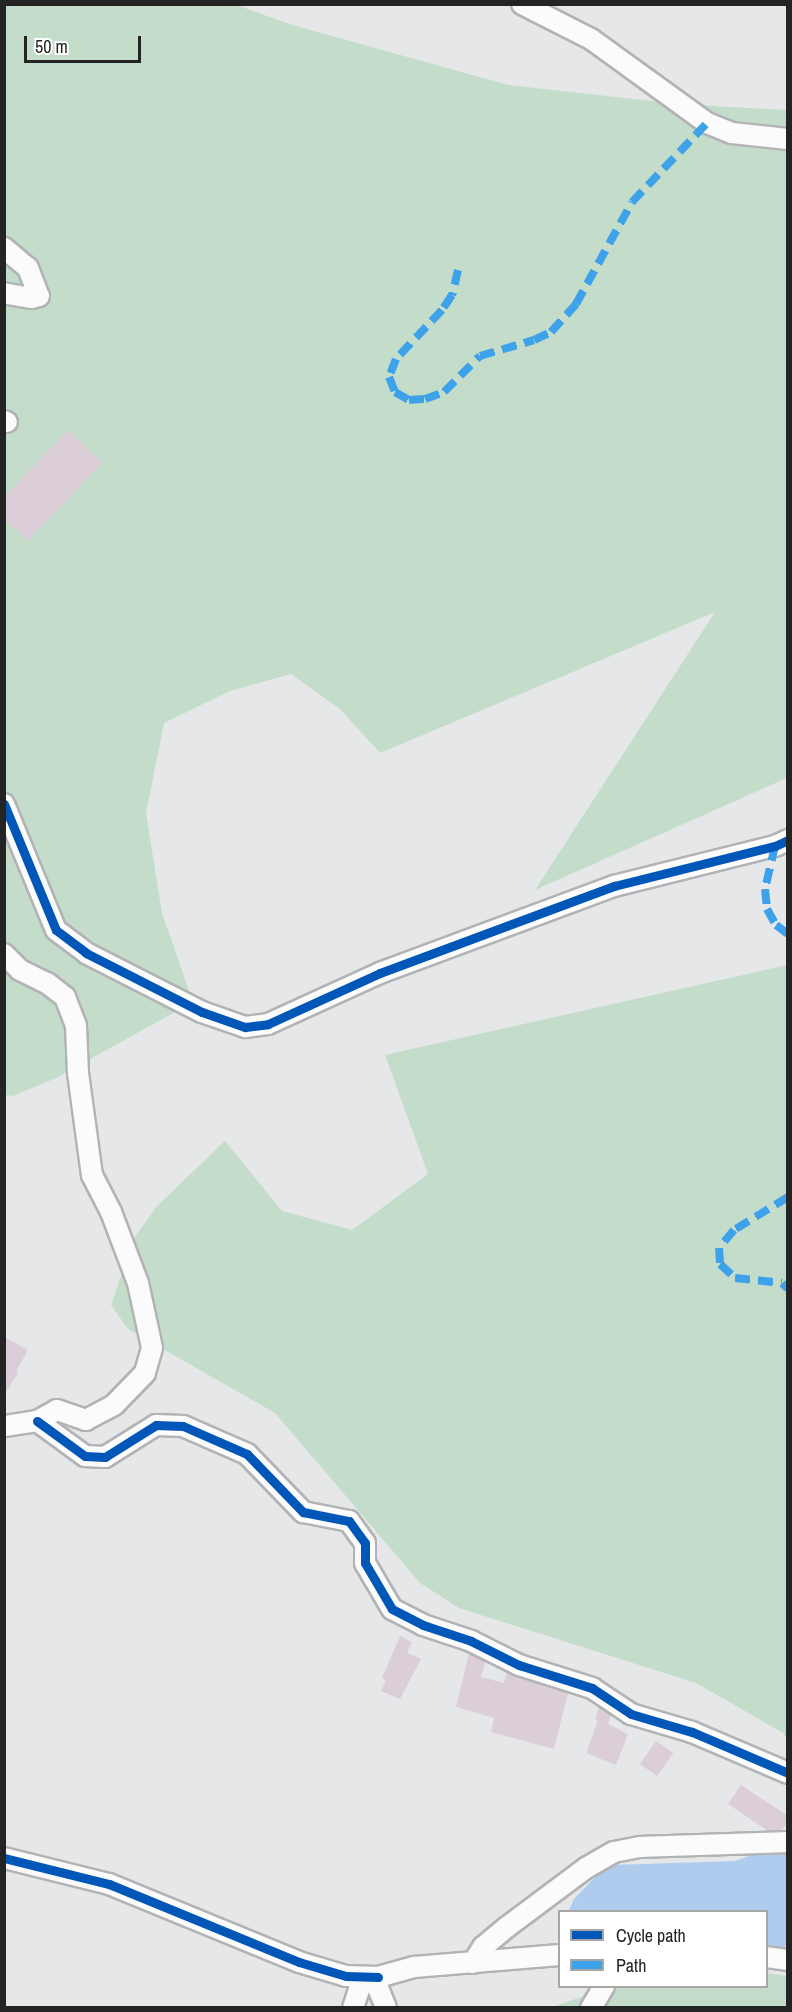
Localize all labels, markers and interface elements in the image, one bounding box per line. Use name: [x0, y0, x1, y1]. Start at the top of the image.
scale bar: [27, 24, 144, 62]
text: 50 m: [35, 34, 68, 59]
legend: [558, 1910, 768, 1988]
text: Cycle path: [616, 1923, 686, 1948]
text: Path: [616, 1953, 646, 1978]

